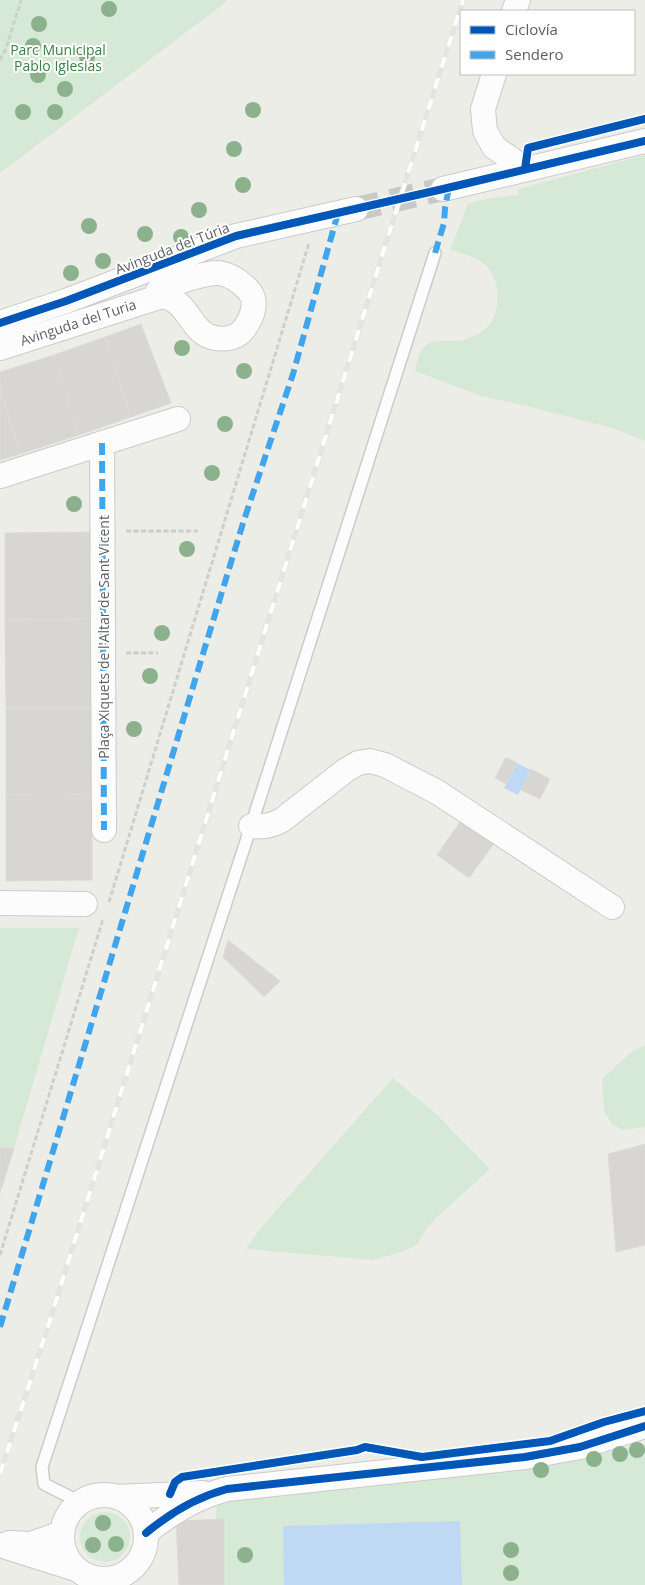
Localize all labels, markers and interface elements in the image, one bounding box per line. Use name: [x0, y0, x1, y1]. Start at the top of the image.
legend: [460, 10, 635, 75]
text: Ciclovía: [505, 19, 558, 39]
park label: Parc Municipal Pablo Iglesias: [10, 40, 106, 75]
text: Sendero: [505, 44, 564, 64]
street label: Avinguda del Túria: [112, 217, 232, 279]
street label: Avinguda del Turia: [17, 294, 139, 350]
street label: Plaça Xiquets de l'Altar de Sant Vicent: [94, 515, 113, 759]

